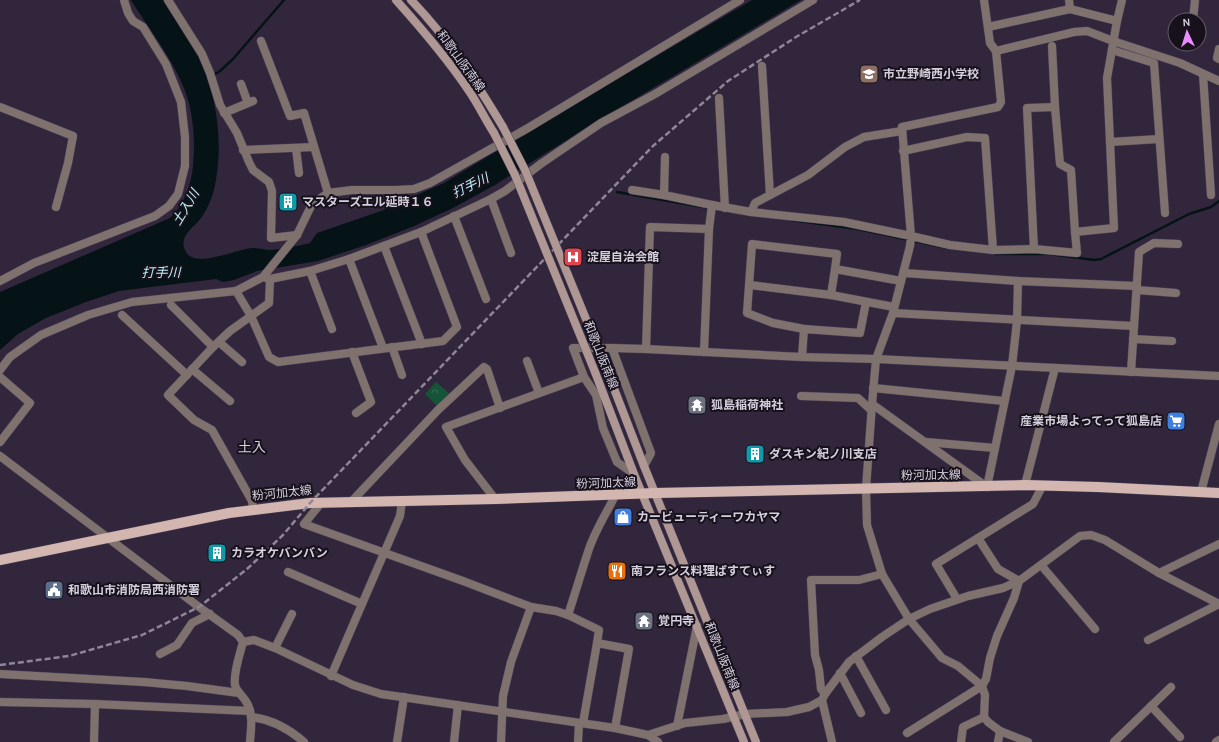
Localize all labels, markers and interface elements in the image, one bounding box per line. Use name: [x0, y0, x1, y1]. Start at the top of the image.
north arrow: [1167, 12, 1207, 52]
text: N: [1182, 16, 1191, 29]
street label: 和歌山阪南線: [434, 28, 488, 94]
school or university icon: 市立野崎西小学校: [858, 63, 880, 85]
place label: 市立野崎西小学校: [883, 67, 979, 81]
water label: 打手川: [449, 169, 493, 201]
water label: 土入川: [169, 185, 203, 228]
building icon: マスターズエル延時１６: [277, 191, 299, 213]
place label: マスターズエル延時１６: [302, 195, 433, 209]
hospital icon: 淀屋自治会館: [562, 246, 584, 268]
place label: 淀屋自治会館: [587, 250, 659, 264]
water label: 打手川: [141, 265, 182, 280]
street label: 和歌山阪南線: [581, 319, 621, 391]
temple icon: 狐島稲荷神社: [686, 394, 708, 416]
place label: 狐島稲荷神社: [711, 398, 783, 412]
supermarket icon: 産業市場よってって狐島店: [1165, 410, 1187, 432]
place label: 産業市場よってって狐島店: [1020, 414, 1162, 428]
district label: 土入: [238, 439, 266, 456]
building icon: ダスキン紀ノ川支店: [744, 443, 766, 465]
place label: ダスキン紀ノ川支店: [769, 447, 877, 461]
street label: 粉河加太線: [901, 467, 961, 483]
street label: 粉河加太線: [576, 475, 636, 491]
street label: 粉河加太線: [251, 483, 313, 503]
shop icon: カービューティーワカヤマ: [612, 506, 634, 528]
place label: カービューティーワカヤマ: [637, 510, 780, 524]
building icon: カラオケバンバン: [206, 542, 228, 564]
place label: カラオケバンバン: [231, 546, 328, 560]
restaurant icon: 南フランス料理ぱすてぃす: [606, 560, 628, 582]
place label: 南フランス料理ぱすてぃす: [631, 564, 775, 578]
public building icon: 和歌山市消防局西消防署: [43, 579, 65, 601]
place label: 和歌山市消防局西消防署: [68, 583, 200, 597]
temple icon: 覚円寺: [633, 610, 655, 632]
place label: 覚円寺: [658, 614, 694, 628]
street label: 和歌山阪南線: [702, 620, 742, 692]

